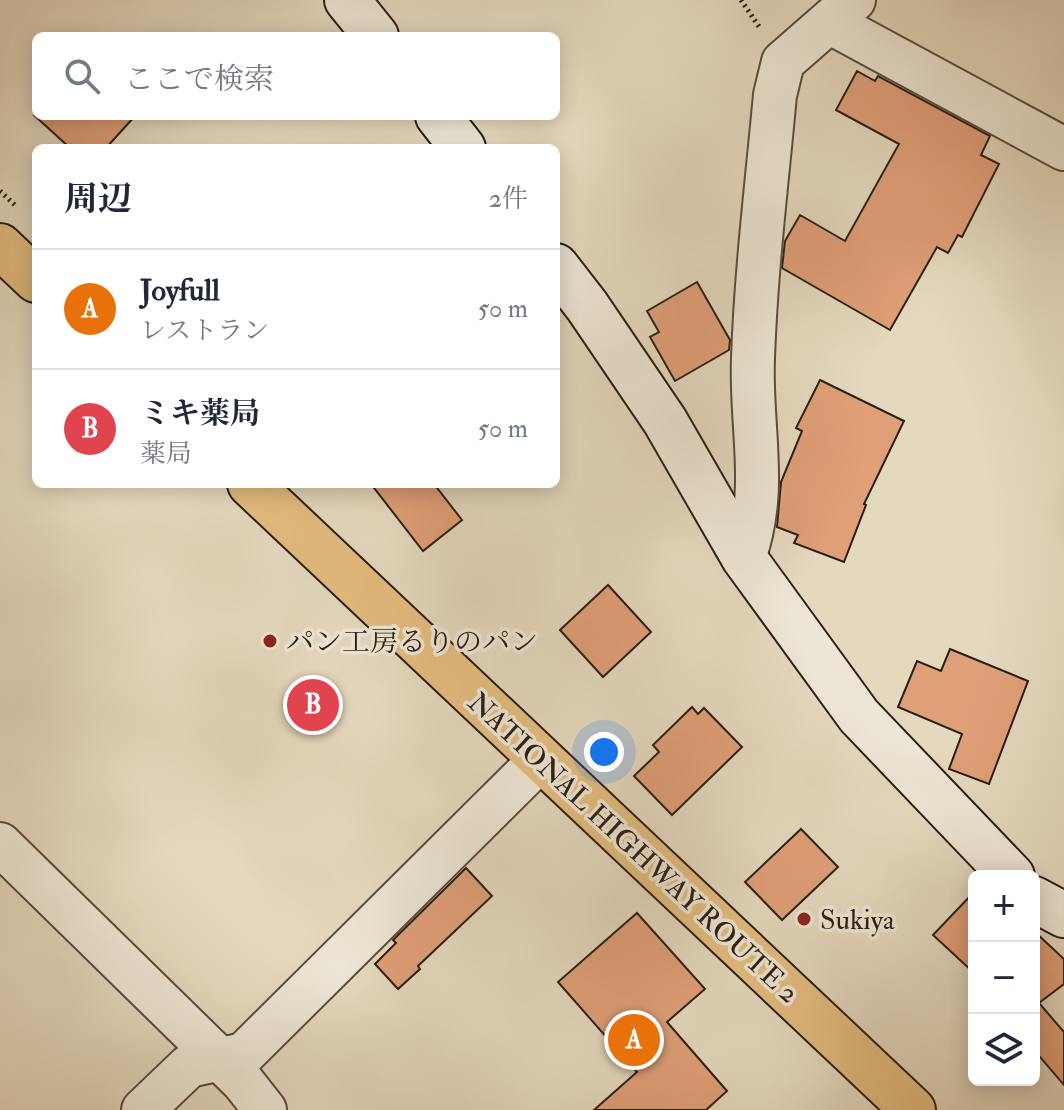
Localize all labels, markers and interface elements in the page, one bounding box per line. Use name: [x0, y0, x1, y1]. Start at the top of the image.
search box: [32, 32, 560, 120]
icon: search: [60, 54, 104, 98]
text: ここで検索: [124, 61, 274, 98]
text: 周辺: [64, 178, 132, 221]
text: 2件: [489, 183, 528, 215]
text: Joyfull: [140, 272, 220, 309]
text: A: [82, 293, 98, 325]
text: 50 m: [478, 293, 528, 325]
text: レストラン: [140, 315, 269, 347]
text: ミキ薬局: [140, 395, 260, 432]
text: B: [81, 413, 99, 445]
text: 50 m: [478, 413, 528, 445]
text: 薬局: [140, 438, 192, 470]
place label: パン工房るりのパン: [286, 625, 538, 660]
marker: パン工房るりのパン: [261, 632, 279, 650]
pin: B: [287, 675, 339, 735]
street label: NATIONAL HIGHWAY ROUTE 2: [460, 685, 806, 1011]
your location: [584, 732, 624, 772]
map controls: [968, 870, 1040, 1086]
button: +: [968, 870, 1040, 942]
place label: Sukiya: [820, 903, 895, 938]
marker: Sukiya: [795, 910, 813, 928]
button: −: [968, 942, 1040, 1014]
pin: A: [608, 1010, 660, 1070]
button: layers: [968, 1014, 1040, 1086]

